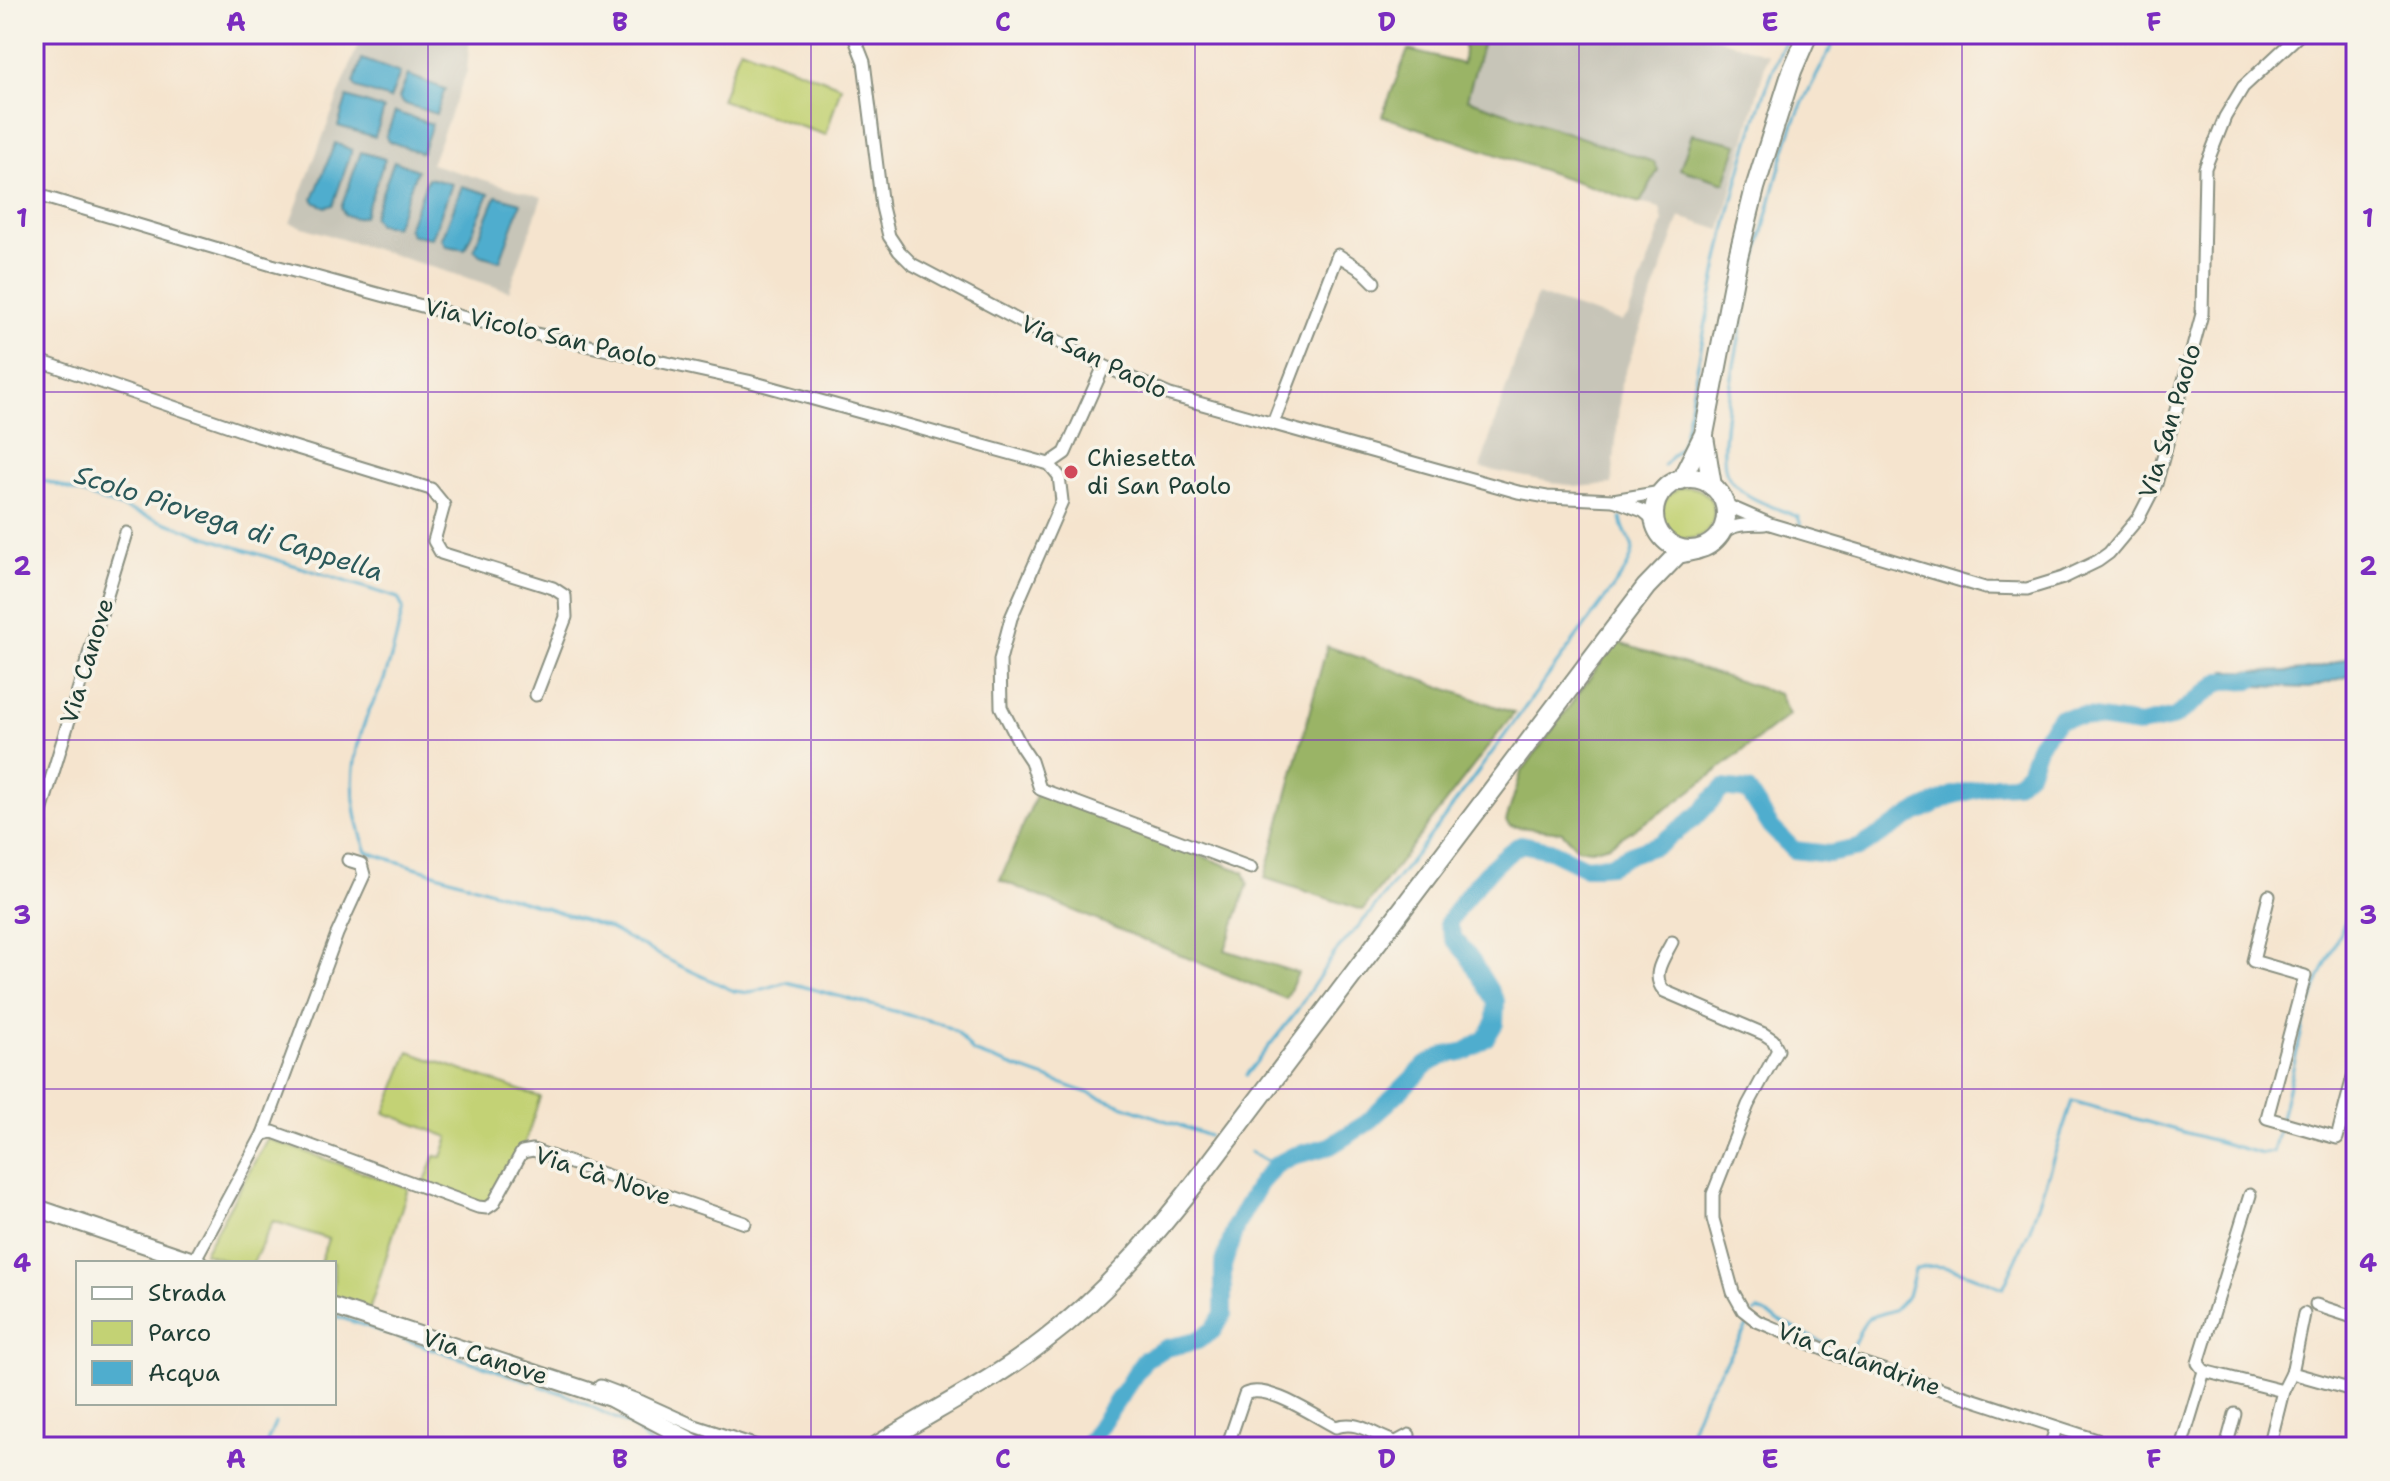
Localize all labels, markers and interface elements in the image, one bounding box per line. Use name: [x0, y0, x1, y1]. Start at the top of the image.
text: A: [226, 4, 246, 39]
text: B: [612, 4, 628, 39]
text: C: [995, 4, 1011, 39]
text: D: [1378, 4, 1396, 39]
text: E: [1761, 4, 1779, 39]
text: F: [2146, 4, 2162, 39]
text: 1: [16, 200, 28, 235]
text: 1: [2362, 200, 2374, 235]
street label: Via Vicolo San Paolo: [421, 291, 661, 375]
street label: Via San Paolo: [1015, 308, 1173, 406]
street label: Via San Paolo: [2131, 340, 2209, 502]
place label: Chiesetta di San Paolo: [1087, 442, 1231, 502]
water label: Scolo Piovega di Cappella: [70, 456, 388, 589]
marker: Chiesetta di San Paolo: [1062, 463, 1080, 481]
text: 2: [13, 548, 31, 583]
text: 2: [2359, 548, 2377, 583]
street label: Via Canove: [53, 594, 121, 728]
text: 3: [13, 897, 31, 932]
text: 3: [2359, 897, 2377, 932]
street label: Via Cà Nove: [531, 1139, 675, 1213]
text: 4: [13, 1245, 31, 1280]
text: 4: [2359, 1245, 2377, 1280]
legend: [76, 1261, 336, 1405]
text: Strada: [148, 1277, 226, 1309]
street label: Via Calandrine: [1773, 1315, 1945, 1403]
text: Parco: [148, 1317, 211, 1349]
street label: Via Canove: [418, 1322, 552, 1392]
text: Acqua: [148, 1357, 220, 1389]
text: A: [226, 1441, 246, 1476]
text: B: [612, 1441, 628, 1476]
text: C: [995, 1441, 1011, 1476]
text: D: [1378, 1441, 1396, 1476]
text: E: [1761, 1441, 1779, 1476]
text: F: [2146, 1441, 2162, 1476]

